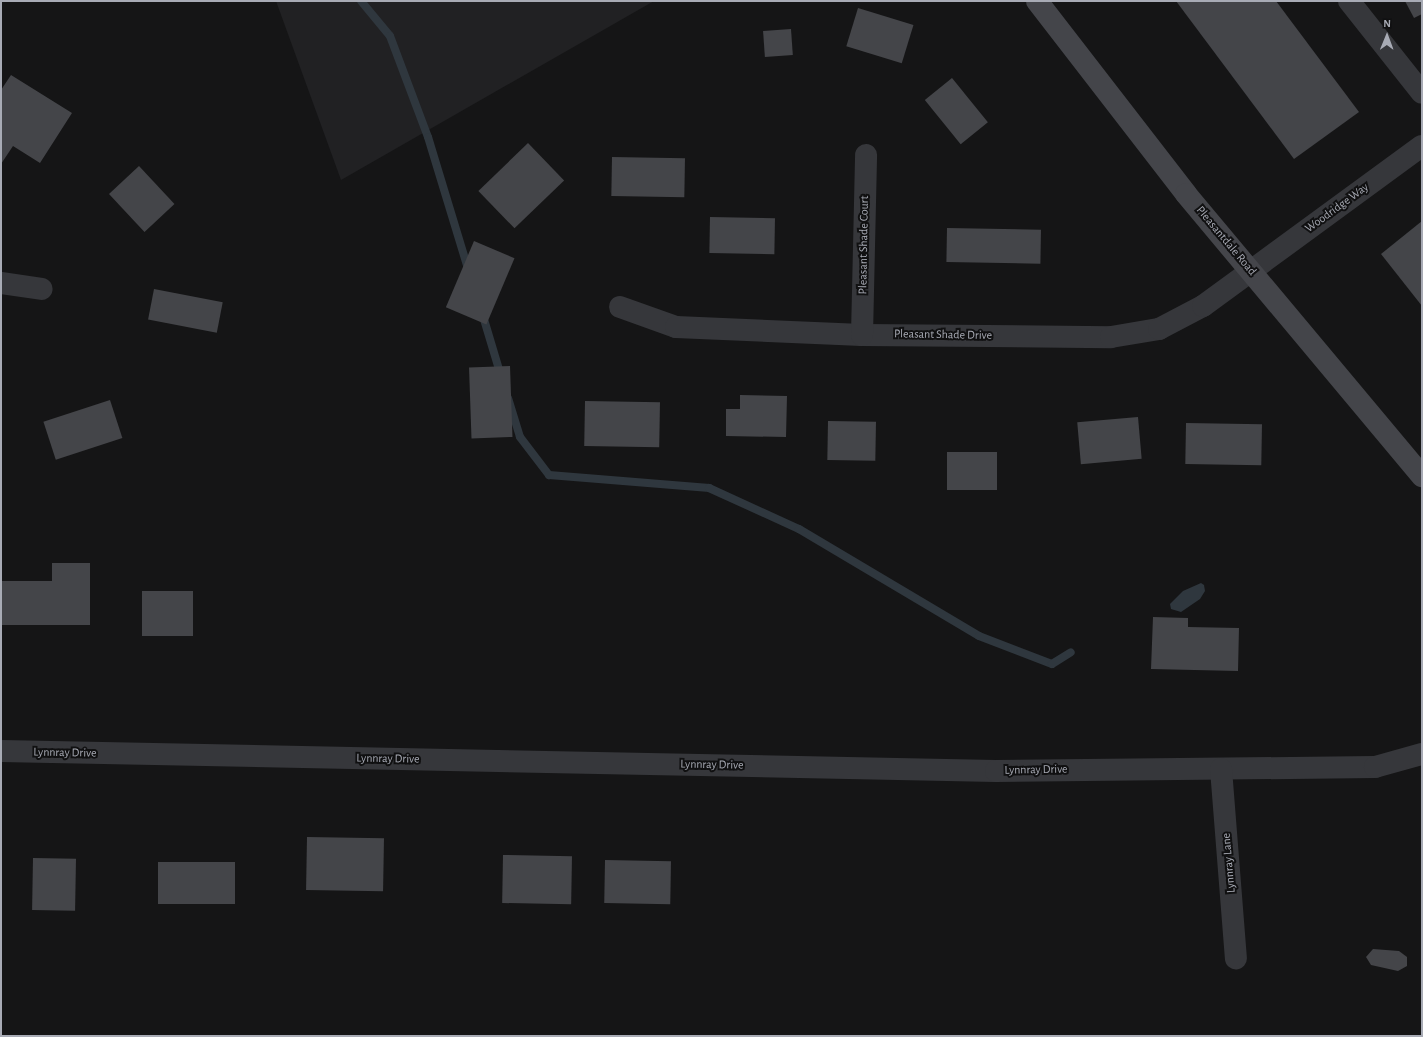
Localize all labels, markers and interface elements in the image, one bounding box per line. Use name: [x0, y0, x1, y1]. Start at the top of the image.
north arrow: [1367, 16, 1407, 56]
text: N: [1383, 18, 1391, 29]
street label: Woodridge Way: [1302, 180, 1372, 236]
street label: Pleasant Shade Court: [856, 195, 872, 295]
street label: Pleasantdale Road: [1193, 203, 1259, 279]
street label: Pleasant Shade Drive: [894, 327, 992, 343]
street label: Lynnray Drive: [33, 745, 97, 761]
street label: Lynnray Drive: [356, 751, 420, 767]
street label: Lynnray Drive: [680, 757, 744, 773]
street label: Lynnray Drive: [1004, 762, 1068, 778]
street label: Lynnray Lane: [1219, 832, 1239, 894]

